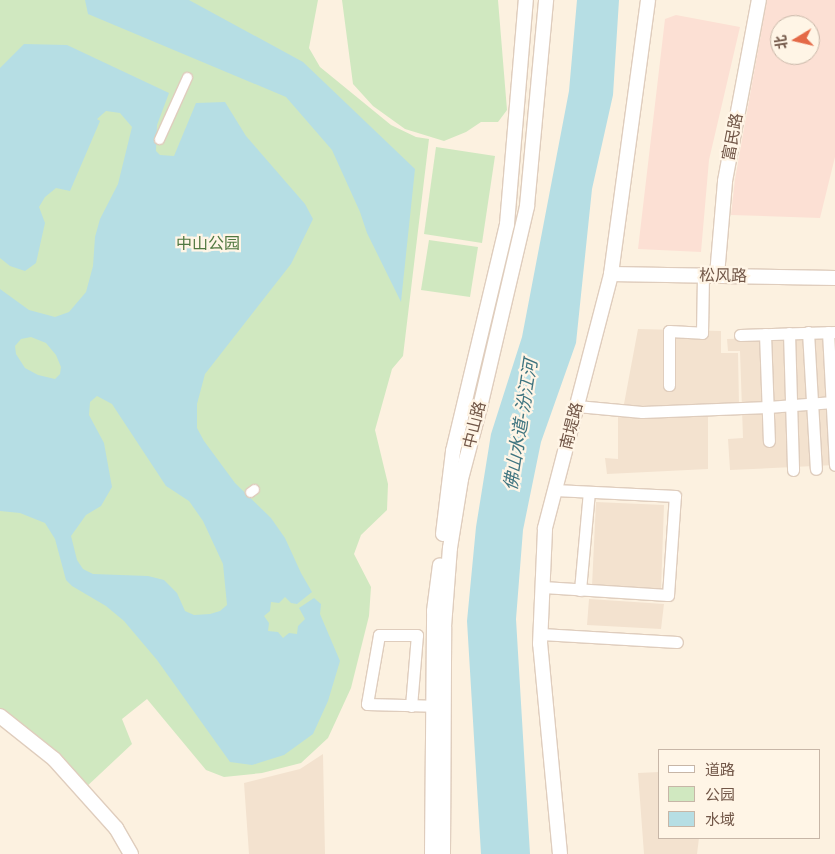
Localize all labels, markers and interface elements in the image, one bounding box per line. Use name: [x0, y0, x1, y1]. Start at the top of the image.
north arrow: [770, 15, 820, 65]
text: 北: [772, 34, 790, 50]
street label: 富民路: [719, 112, 747, 162]
park label: 中山公园: [176, 234, 240, 254]
street label: 松风路: [699, 266, 747, 286]
water label: 佛山水道-汾江河: [500, 358, 542, 492]
street label: 中山路: [460, 399, 490, 451]
street label: 南堤路: [557, 400, 587, 452]
legend: [658, 749, 820, 839]
text: 道路: [705, 761, 735, 779]
text: 公园: [705, 786, 735, 804]
text: 水域: [705, 811, 735, 829]

